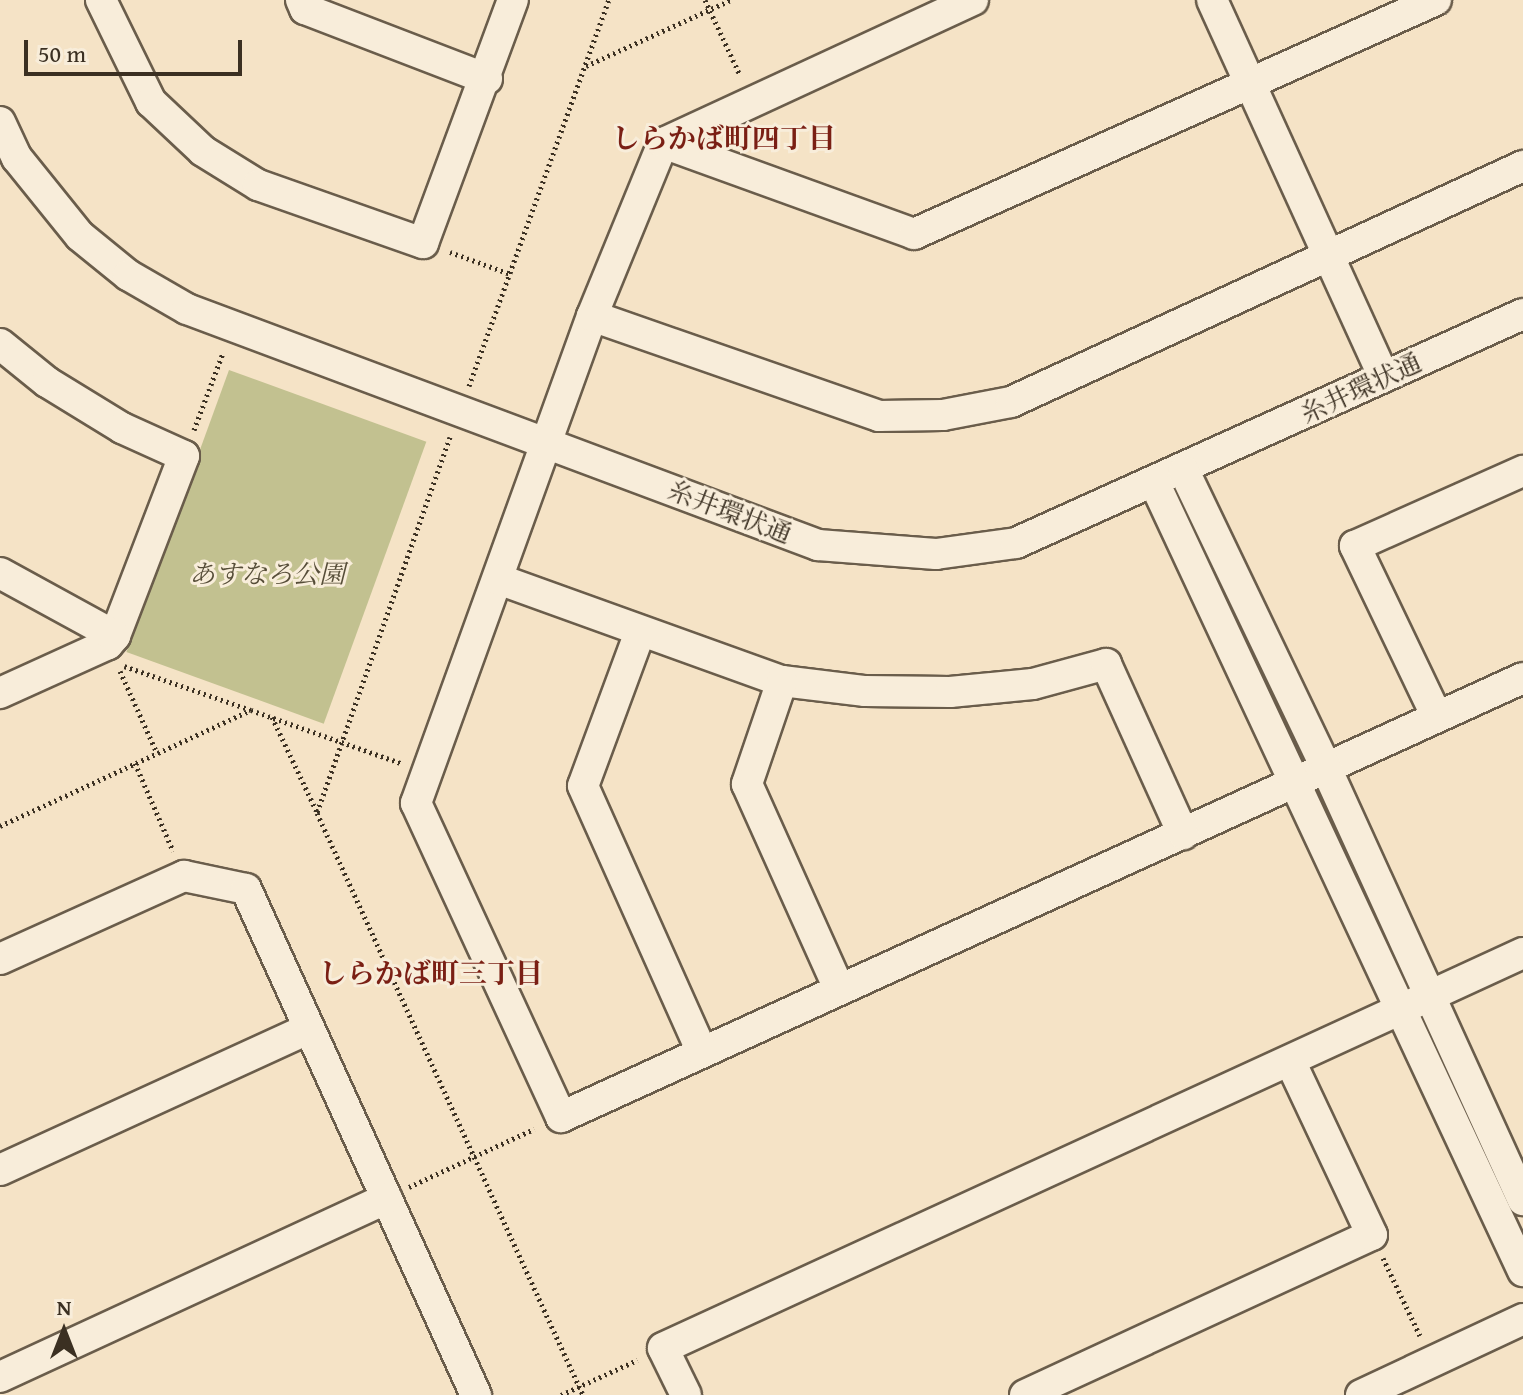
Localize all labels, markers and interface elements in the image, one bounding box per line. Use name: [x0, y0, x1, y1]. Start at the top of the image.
scale bar: [28, 24, 246, 74]
text: 50 m: [38, 36, 86, 71]
district label: しらかば町四丁目: [612, 121, 836, 155]
street label: 糸井環状通: [1295, 346, 1427, 430]
street label: 糸井環状通: [664, 474, 796, 550]
park label: あすなろ公園: [189, 558, 345, 590]
district label: しらかば町三丁目: [319, 956, 543, 990]
north arrow: [24, 1291, 104, 1371]
text: N: [57, 1291, 71, 1323]

